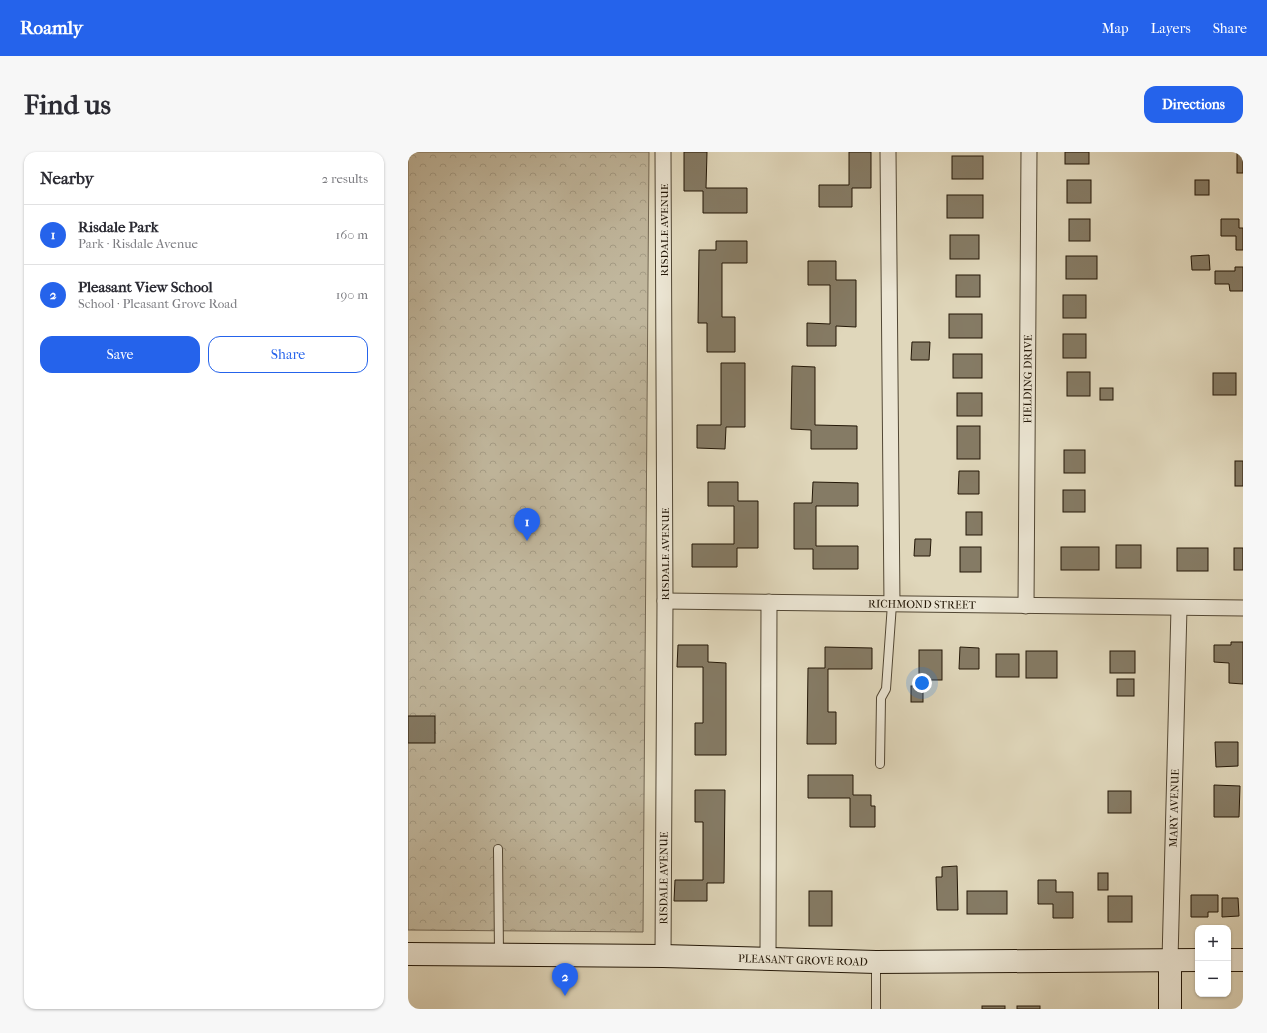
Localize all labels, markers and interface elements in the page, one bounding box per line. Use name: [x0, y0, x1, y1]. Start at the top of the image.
text: Roamly: [20, 17, 83, 39]
text: Map: [1102, 20, 1129, 37]
text: Layers: [1151, 20, 1191, 37]
text: Share: [1213, 20, 1247, 37]
button: Directions: [1144, 86, 1243, 123]
text: Find us: [24, 88, 111, 121]
text: Nearby: [40, 168, 94, 188]
text: 2 results: [322, 171, 368, 186]
street label: RISDALE AVENUE: [658, 183, 671, 276]
text: Risdale Park: [78, 218, 158, 236]
text: 1: [51, 227, 55, 242]
text: 160 m: [336, 227, 368, 242]
text: Park · Risdale Avenue: [78, 236, 198, 251]
text: Pleasant View School: [78, 278, 213, 296]
text: 2: [50, 287, 56, 302]
text: 190 m: [336, 287, 368, 302]
text: School · Pleasant Grove Road: [78, 296, 237, 311]
street label: FIELDING DRIVE: [1021, 334, 1034, 424]
button: Save: [40, 336, 200, 373]
button: Share: [208, 336, 368, 373]
street label: RISDALE AVENUE: [659, 507, 672, 600]
pin: 1: [514, 508, 540, 541]
street label: RICHMOND STREET: [868, 597, 977, 611]
your location: [912, 673, 932, 693]
street label: MARY AVENUE: [1166, 768, 1181, 847]
street label: RISDALE AVENUE: [657, 831, 670, 925]
map controls: [1195, 925, 1231, 997]
button: +: [1195, 925, 1231, 961]
street label: PLEASANT GROVE ROAD: [738, 952, 868, 968]
button: −: [1195, 961, 1231, 997]
pin: 2: [552, 963, 578, 996]

